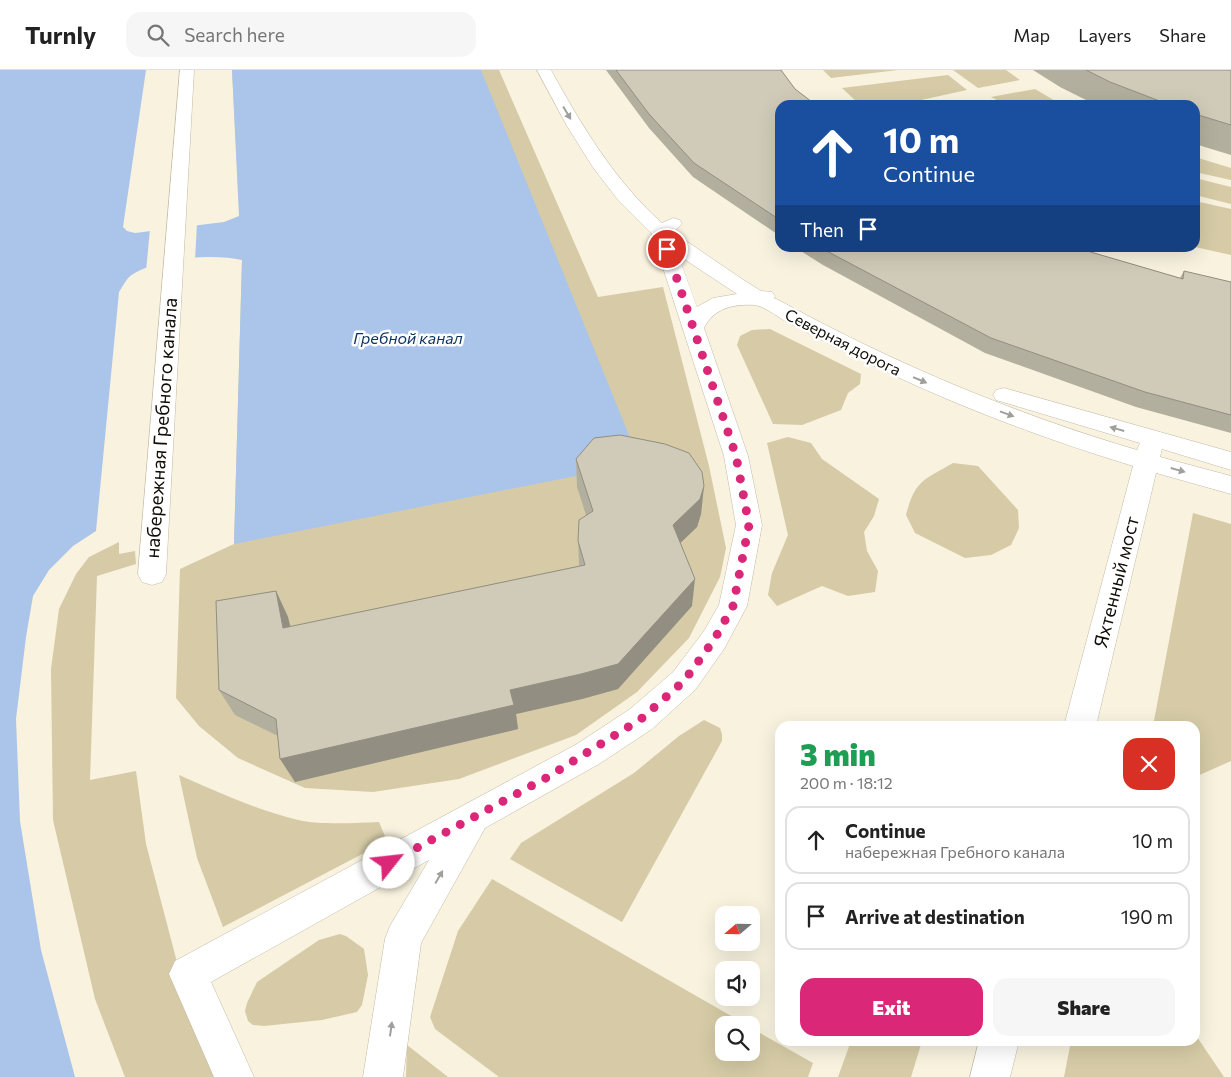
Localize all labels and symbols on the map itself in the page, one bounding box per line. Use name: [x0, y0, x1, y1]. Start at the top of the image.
one-way arrow: [563, 106, 572, 119]
pin: [646, 228, 688, 270]
street label: набережная Гребного канала: [140, 297, 181, 559]
street label: Северная дорога: [782, 304, 904, 379]
water label: Гребной канал: [353, 328, 463, 347]
one-way arrow: [913, 376, 927, 384]
one-way arrow: [1000, 410, 1015, 418]
one-way arrow: [1109, 424, 1124, 432]
one-way arrow: [1170, 467, 1185, 475]
street label: Яхтенный мост: [1088, 514, 1143, 650]
position arrow: [362, 836, 414, 888]
one-way arrow: [435, 869, 443, 884]
north arrow: [715, 906, 760, 951]
one-way arrow: [387, 1020, 395, 1036]

